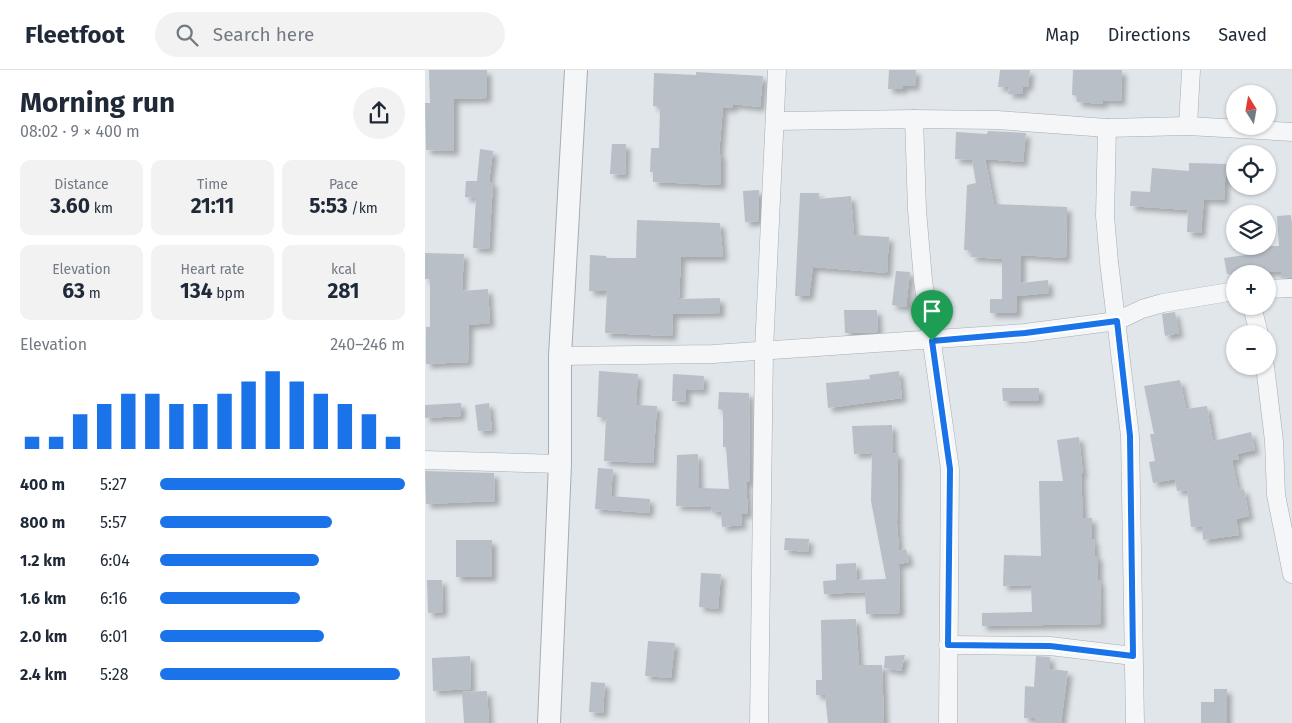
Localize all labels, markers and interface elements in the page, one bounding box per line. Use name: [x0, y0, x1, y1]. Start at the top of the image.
search box: [155, 12, 505, 57]
text: Fleetfoot: [25, 21, 125, 49]
icon: search: [173, 21, 201, 49]
text: Search here: [213, 23, 314, 46]
text: Map: [1045, 24, 1080, 46]
text: Directions: [1108, 24, 1190, 46]
text: Saved: [1218, 24, 1267, 46]
north arrow: [1226, 85, 1276, 135]
map controls: [1226, 85, 1276, 375]
text: Morning run: [20, 86, 175, 119]
button: share: [353, 87, 405, 139]
text: 08:02 · 9 × 400 m: [20, 122, 140, 141]
button: locate: [1226, 145, 1276, 195]
text: Distance: [54, 176, 109, 193]
text: Time: [197, 176, 228, 193]
text: Pace: [329, 176, 358, 193]
text: 3.60: [50, 193, 90, 219]
text: 21:11: [191, 193, 234, 219]
text: 5:53: [309, 193, 348, 219]
text: km: [90, 200, 113, 217]
text: /km: [348, 200, 378, 217]
button: layers: [1226, 205, 1276, 255]
text: Elevation: [52, 261, 111, 278]
text: Heart rate: [181, 261, 244, 278]
text: kcal: [331, 261, 356, 278]
button: +: [1226, 265, 1276, 315]
text: 63: [62, 278, 85, 304]
text: 134: [180, 278, 213, 304]
text: 281: [327, 278, 360, 304]
text: m: [85, 285, 101, 302]
text: bpm: [213, 285, 245, 302]
pin: [911, 290, 953, 341]
icon: arrive: [918, 297, 946, 325]
button: −: [1226, 325, 1276, 375]
text: Elevation: [20, 335, 87, 354]
text: 240–246 m: [330, 335, 405, 354]
text: 400 m: [20, 475, 65, 494]
text: 5:27: [100, 475, 127, 494]
text: 800 m: [20, 513, 65, 532]
text: 5:57: [100, 513, 127, 532]
text: 1.2 km: [20, 551, 66, 570]
text: 6:04: [100, 551, 130, 570]
text: 1.6 km: [20, 589, 66, 608]
text: 6:16: [100, 589, 127, 608]
text: 2.0 km: [20, 627, 67, 646]
text: 6:01: [100, 627, 128, 646]
text: 2.4 km: [20, 665, 67, 684]
text: 5:28: [100, 665, 129, 684]

